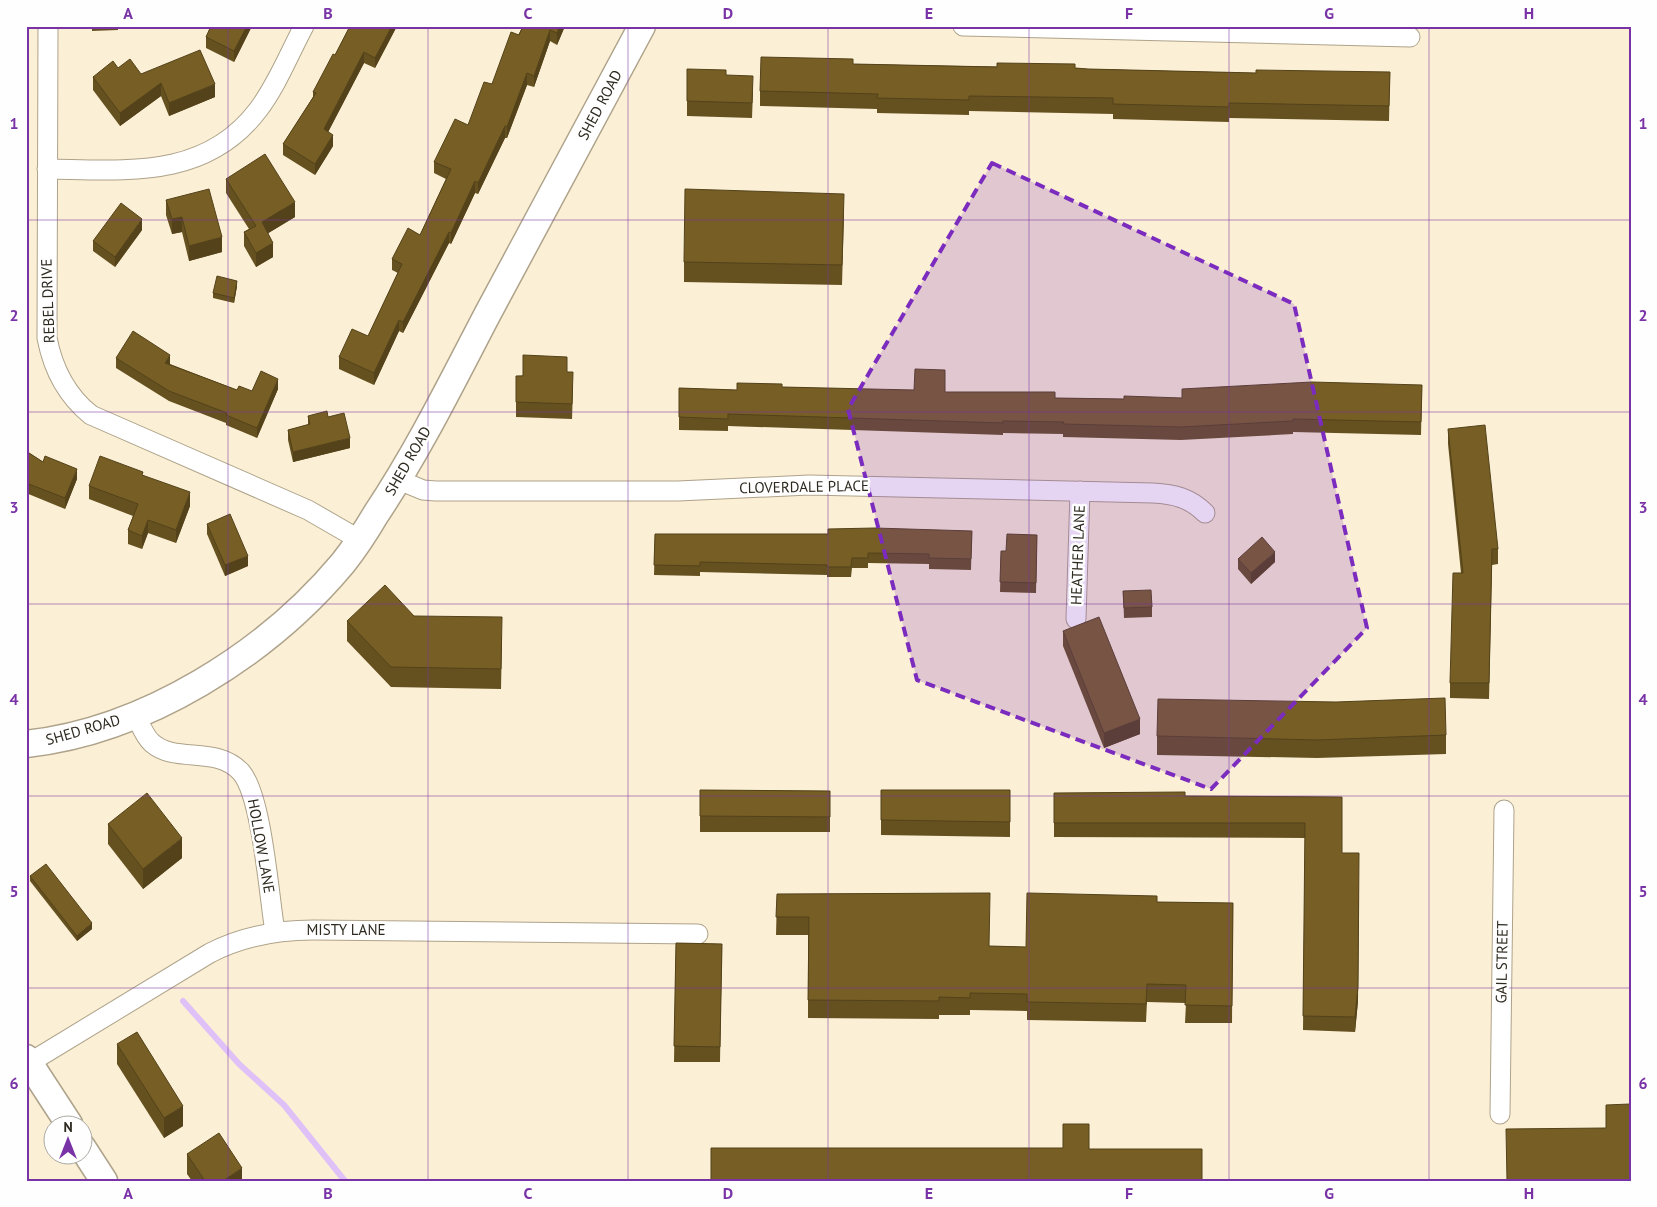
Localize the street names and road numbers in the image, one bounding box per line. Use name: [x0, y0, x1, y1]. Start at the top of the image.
street label: SHED ROAD: [573, 66, 626, 143]
street label: REBEL DRIVE: [37, 258, 58, 344]
street label: SHED ROAD: [380, 423, 435, 499]
street label: CLOVERDALE PLACE: [739, 476, 869, 497]
street label: HEATHER LANE: [1066, 505, 1089, 605]
street label: SHED ROAD: [43, 710, 122, 749]
street label: HOLLOW LANE: [244, 797, 279, 895]
street label: MISTY LANE: [306, 920, 386, 939]
street label: GAIL STREET: [1491, 920, 1512, 1004]

